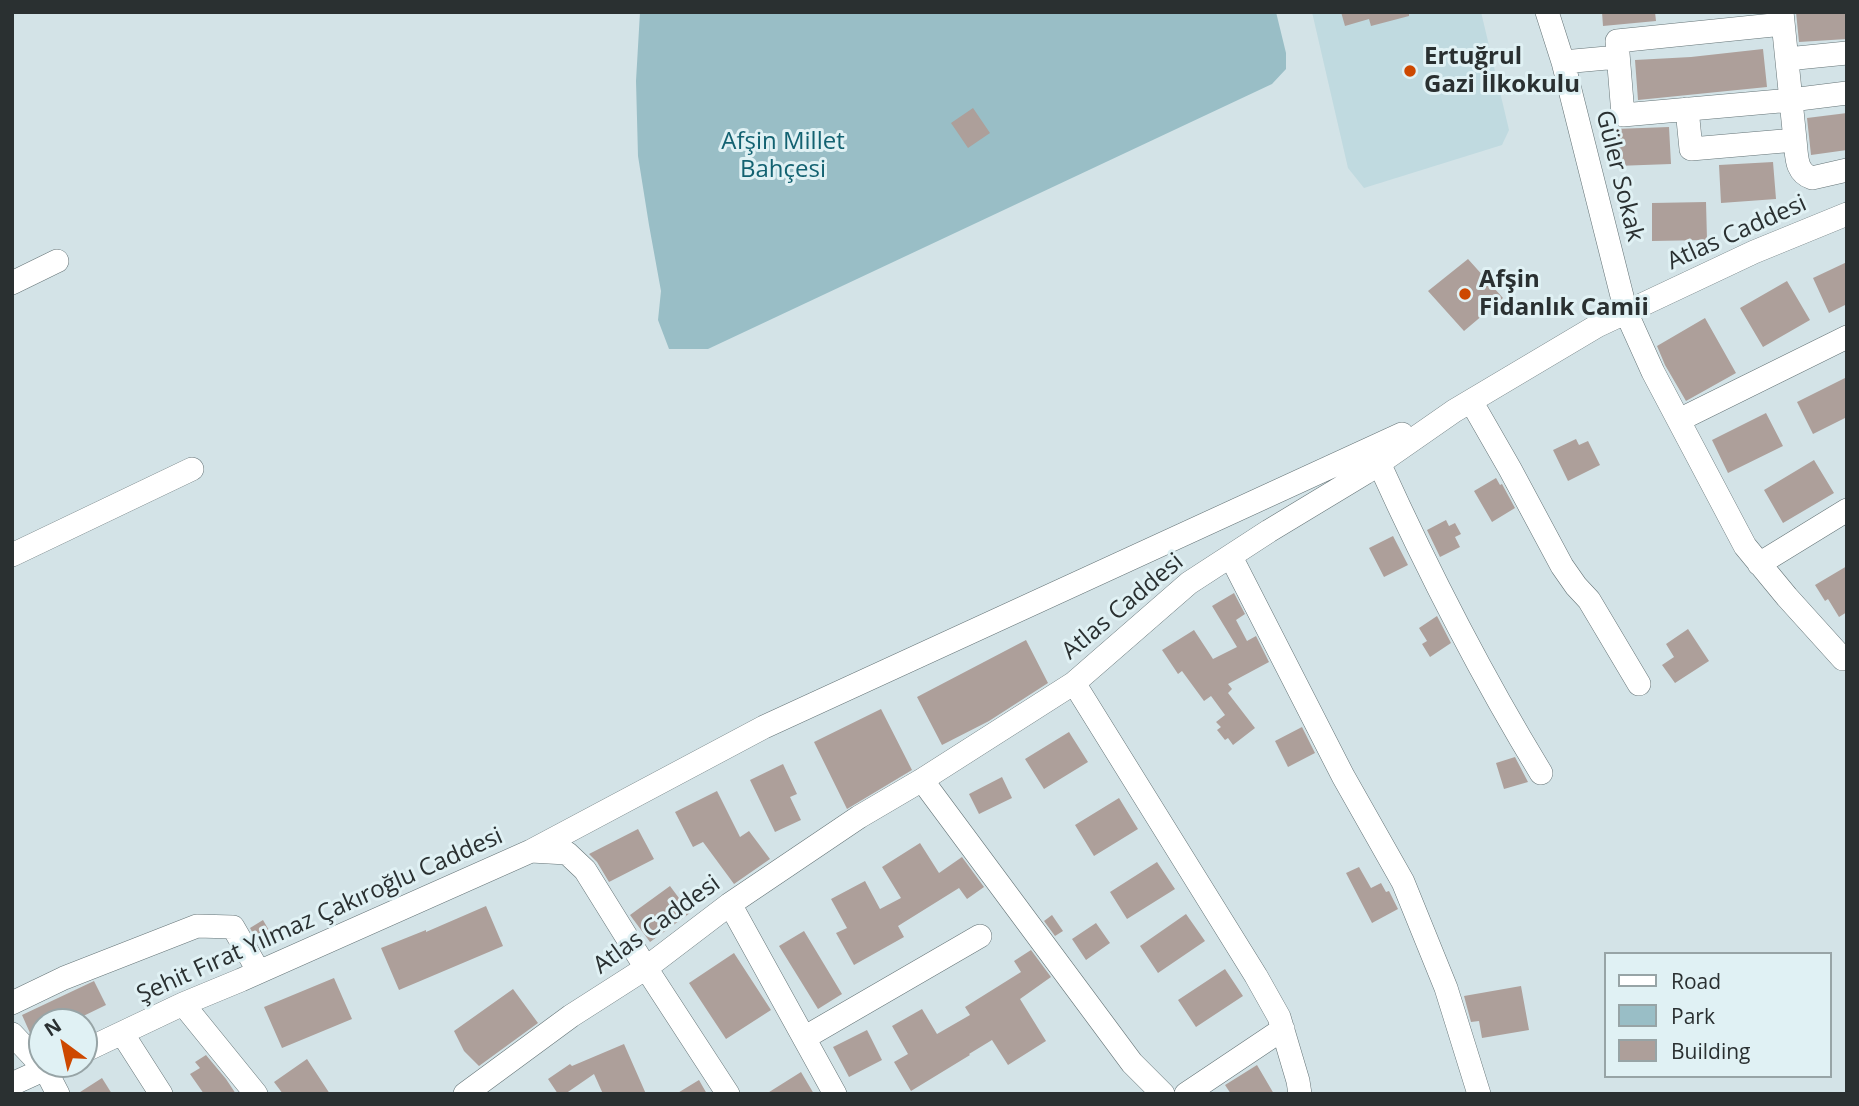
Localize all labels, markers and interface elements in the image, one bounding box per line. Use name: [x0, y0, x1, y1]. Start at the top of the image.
place label: Ertuğrul Gazi İlkokulu: [1424, 43, 1580, 99]
marker: Ertuğrul Gazi İlkokulu: [1402, 63, 1418, 79]
street label: Güler Sokak: [1589, 108, 1649, 244]
park label: Afşin Millet Bahçesi: [721, 128, 845, 184]
street label: Atlas Caddesi: [1663, 189, 1811, 277]
place label: Afşin Fidanlık Camii: [1479, 266, 1649, 322]
marker: Afşin Fidanlık Camii: [1457, 286, 1473, 302]
street label: Atlas Caddesi: [1056, 548, 1190, 666]
street label: Şehit Fırat Yılmaz Çakıroğlu Caddesi: [133, 822, 507, 1010]
street label: Atlas Caddesi: [588, 869, 726, 981]
legend: [1604, 952, 1831, 1078]
text: Road: [1671, 967, 1721, 995]
text: Park: [1671, 1002, 1715, 1030]
north arrow: [28, 1008, 98, 1078]
text: N: [39, 1012, 66, 1042]
text: Building: [1671, 1037, 1750, 1065]

